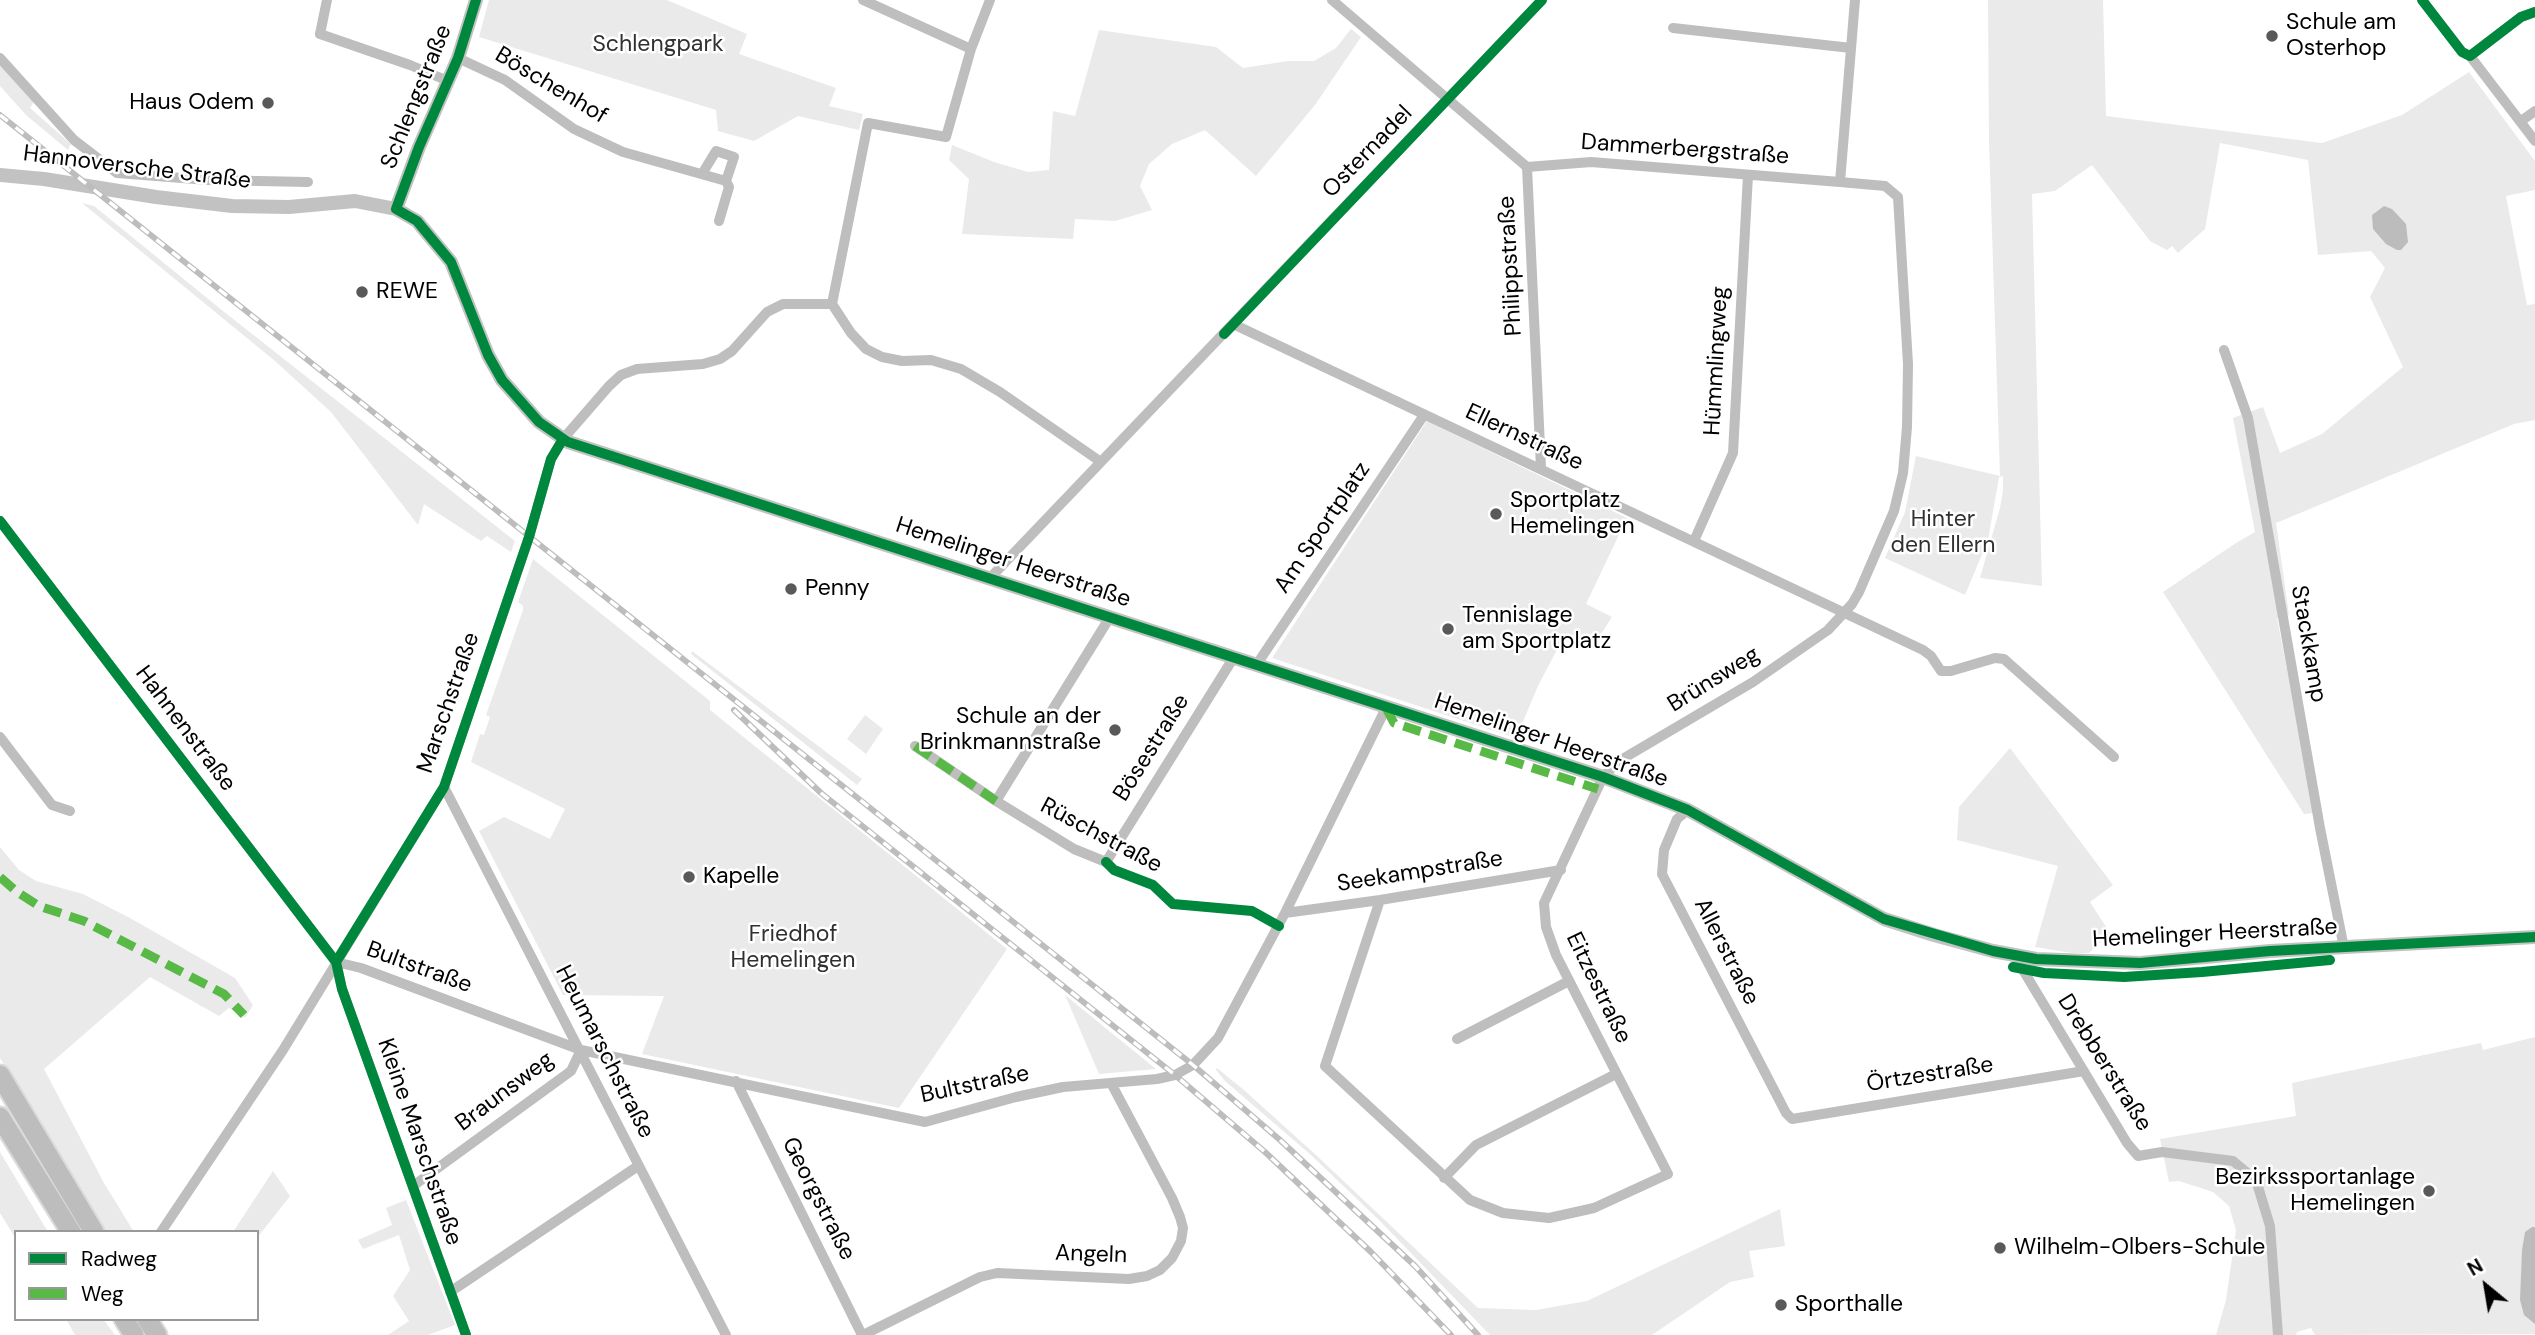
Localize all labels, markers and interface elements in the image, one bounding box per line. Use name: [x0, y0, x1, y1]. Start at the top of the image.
place label: Schule am Osterhop: [2286, 9, 2396, 63]
street label: Schlengstraße: [376, 21, 458, 173]
marker: Schule am Osterhop: [2264, 28, 2280, 44]
park label: Schlengpark: [593, 31, 723, 59]
street label: Böschenhof: [490, 42, 612, 130]
place label: Haus Odem: [129, 89, 254, 117]
marker: Haus Odem: [260, 95, 276, 111]
street label: Osternadel: [1317, 100, 1419, 204]
street label: Dammerbergstraße: [1580, 129, 1790, 171]
street label: Hannoversche Straße: [22, 140, 252, 196]
street label: Philippstraße: [1494, 195, 1528, 337]
place label: REWE: [376, 278, 438, 306]
marker: REWE: [354, 284, 370, 300]
street label: Hümmlingweg: [1699, 286, 1735, 436]
street label: Ellernstraße: [1461, 399, 1587, 477]
street label: Am Sportplatz: [1269, 457, 1377, 599]
place label: Sportplatz Hemelingen: [1510, 487, 1635, 541]
marker: Sportplatz Hemelingen: [1488, 506, 1504, 522]
park label: Hinter den Ellern: [1891, 506, 1995, 560]
street label: Hemelinger Heerstraße: [892, 512, 1134, 614]
place label: Penny: [805, 575, 870, 603]
marker: Penny: [783, 581, 799, 597]
street label: Stackkamp: [2284, 583, 2332, 705]
place label: Tennislage am Sportplatz: [1462, 602, 1611, 656]
marker: Tennislage am Sportplatz: [1440, 621, 1456, 637]
street label: Marschstraße: [412, 629, 486, 777]
street label: Brünsweg: [1663, 641, 1765, 719]
street label: Hahnenstraße: [129, 661, 241, 797]
street label: Hemelinger Heerstraße: [1430, 688, 1672, 794]
street label: Bösestraße: [1108, 689, 1196, 807]
place label: Schule an der Brinkmannstraße: [920, 703, 1101, 757]
marker: Schule an der Brinkmannstraße: [1107, 722, 1123, 738]
street label: Rüschstraße: [1035, 792, 1167, 880]
street label: Seekampstraße: [1335, 845, 1505, 899]
place label: Kapelle: [703, 863, 779, 891]
marker: Kapelle: [681, 869, 697, 885]
street label: Allerstraße: [1687, 894, 1765, 1010]
street label: Hemelinger Heerstraße: [2092, 914, 2338, 954]
park label: Friedhof Hemelingen: [731, 921, 855, 975]
street label: Eitzestraße: [1559, 928, 1637, 1048]
street label: Bultstraße: [362, 936, 476, 1000]
street label: Heumarschstraße: [548, 961, 660, 1143]
street label: Drebberstraße: [2051, 989, 2157, 1137]
street label: Kleine Marschstraße: [371, 1035, 467, 1249]
street label: Braunsweg: [451, 1046, 559, 1138]
street label: Örtzestraße: [1865, 1051, 1995, 1099]
street label: Bultstraße: [918, 1060, 1032, 1110]
street label: Georgstraße: [775, 1133, 861, 1265]
place label: Bezirkssportanlage Hemelingen: [2215, 1164, 2415, 1218]
marker: Bezirkssportanlage Hemelingen: [2421, 1183, 2437, 1199]
legend: [14, 1230, 259, 1321]
place label: Wilhelm-Olbers-Schule: [2014, 1234, 2265, 1262]
street label: Angeln: [1054, 1240, 1128, 1270]
marker: Wilhelm-Olbers-Schule: [1992, 1240, 2008, 1256]
text: Radweg: [81, 1245, 157, 1273]
north arrow: [2451, 1251, 2521, 1321]
text: N: [2463, 1253, 2487, 1282]
text: Weg: [81, 1280, 124, 1308]
place label: Sporthalle: [1795, 1291, 1903, 1319]
marker: Sporthalle: [1773, 1297, 1789, 1313]

